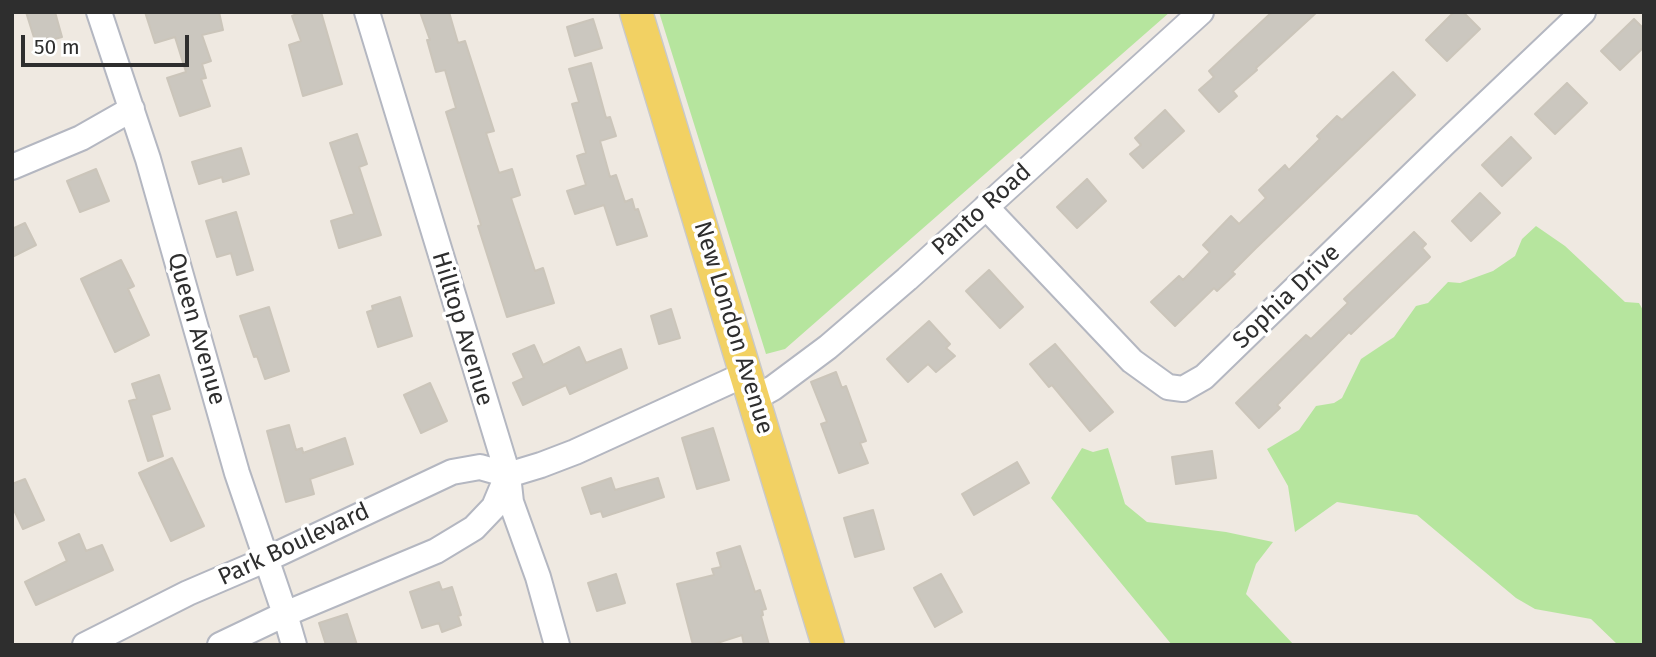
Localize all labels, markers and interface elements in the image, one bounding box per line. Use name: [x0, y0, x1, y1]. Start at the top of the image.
scale bar: [24, 21, 192, 65]
text: 50 m: [34, 34, 80, 60]
street label: Panto Road: [926, 158, 1038, 262]
street label: New London Avenue: [687, 218, 779, 438]
street label: Sophia Drive: [1227, 239, 1347, 355]
street label: Hilltop Avenue: [425, 248, 499, 410]
street label: Queen Avenue: [161, 250, 231, 408]
street label: Park Boulevard: [214, 497, 374, 593]

